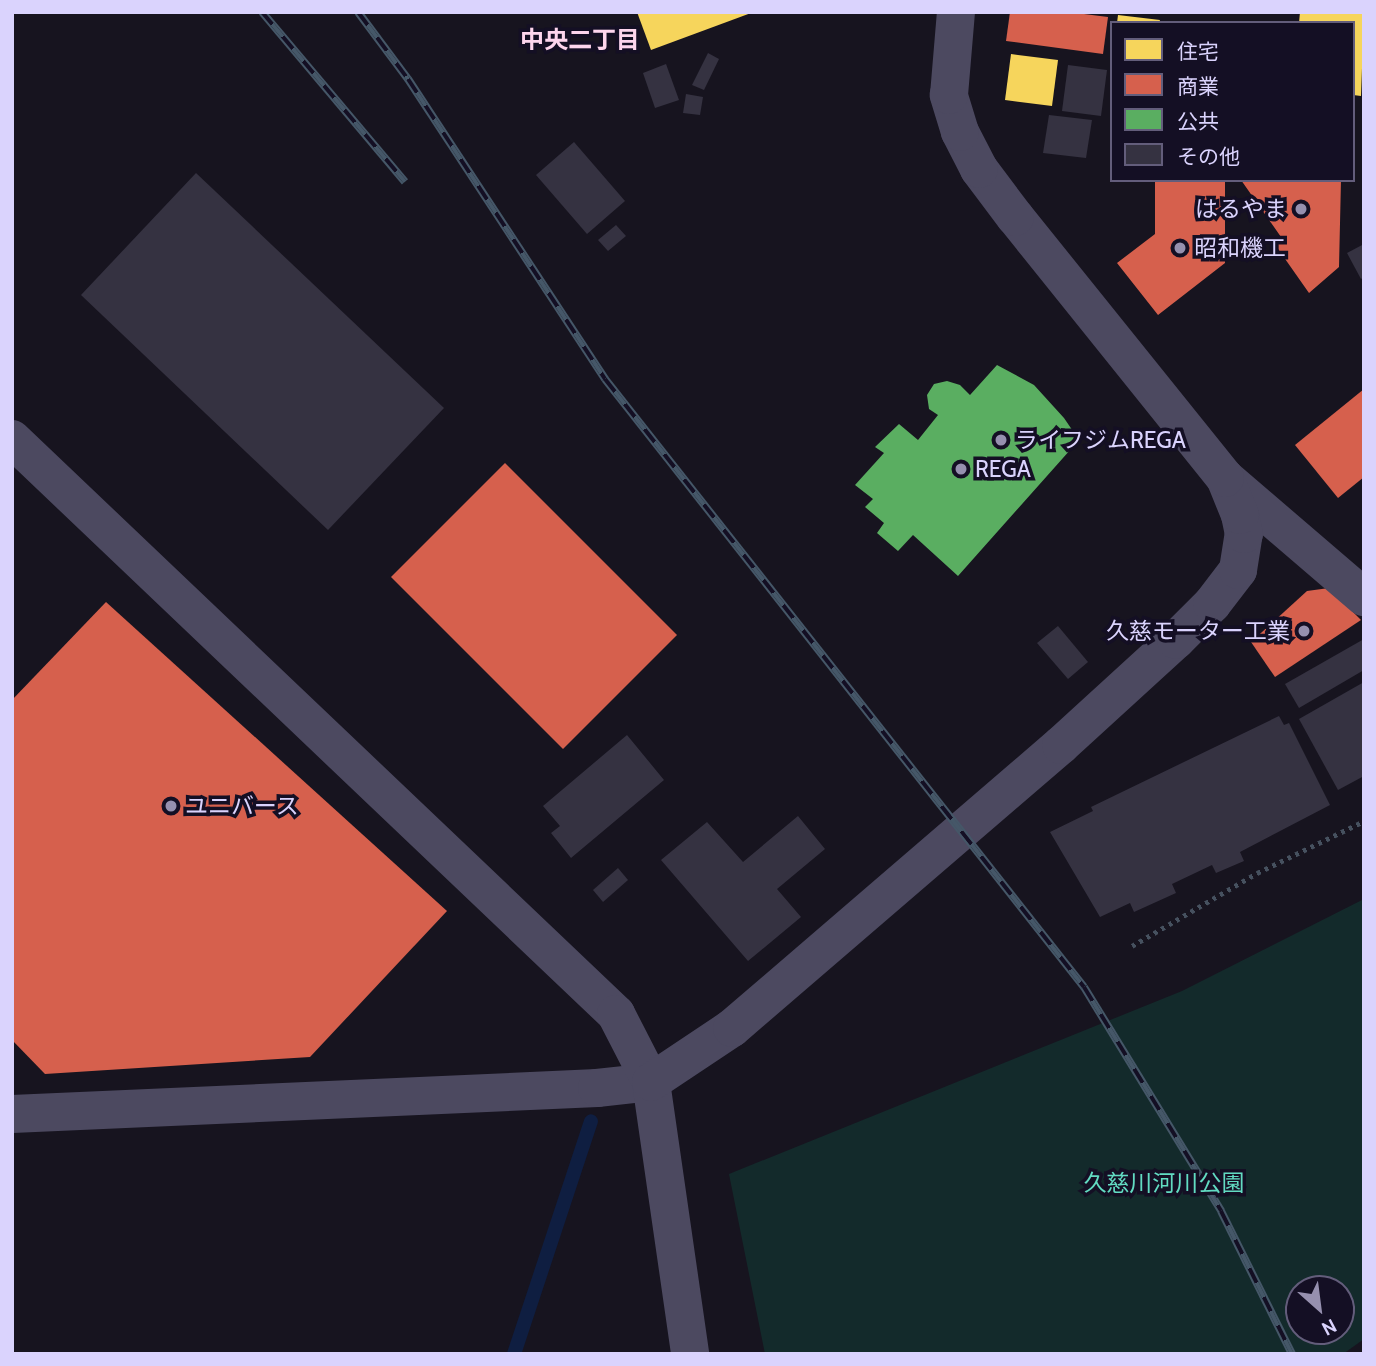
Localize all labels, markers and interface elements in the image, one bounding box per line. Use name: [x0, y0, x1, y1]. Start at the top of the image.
legend: [1110, 21, 1355, 182]
district label: 中央二丁目: [520, 26, 640, 54]
text: 住宅: [1177, 39, 1219, 64]
text: 商業: [1177, 74, 1219, 99]
text: 公共: [1177, 109, 1219, 134]
text: その他: [1177, 144, 1240, 169]
place label: はるやま: [1195, 195, 1287, 223]
marker: はるやま: [1293, 201, 1309, 217]
place label: 昭和機工: [1194, 234, 1286, 262]
marker: 昭和機工: [1172, 240, 1188, 256]
place label: ライフジムREGA: [1015, 426, 1186, 454]
marker: ライフジムREGA: [993, 432, 1009, 448]
place label: REGA: [975, 455, 1031, 483]
marker: REGA: [953, 461, 969, 477]
place label: 久慈モーター工業: [1106, 617, 1290, 645]
marker: 久慈モーター工業: [1296, 623, 1312, 639]
place label: ユニバース: [185, 792, 300, 820]
marker: ユニバース: [163, 798, 179, 814]
park label: 久慈川河川公園: [1084, 1169, 1244, 1197]
north arrow: [1285, 1275, 1355, 1345]
text: N: [1318, 1314, 1340, 1341]

